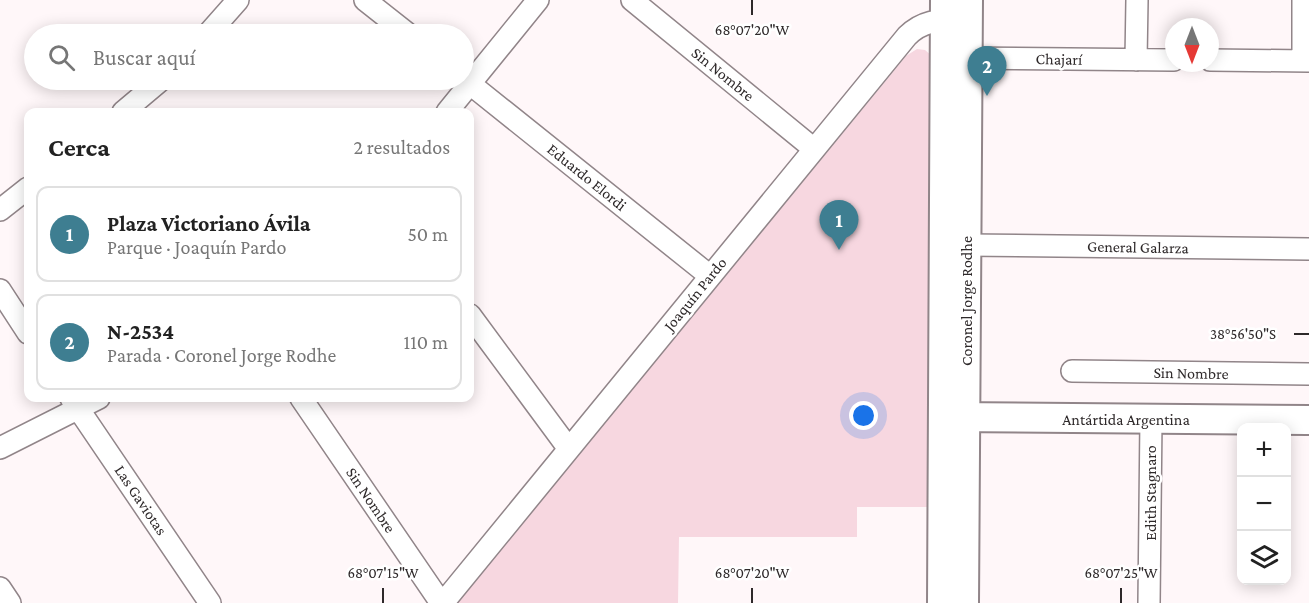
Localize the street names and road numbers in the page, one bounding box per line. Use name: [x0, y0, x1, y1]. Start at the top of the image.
street label: Sin Nombre: [688, 44, 758, 104]
street label: Chajarí: [1036, 50, 1083, 69]
street label: Eduardo Elordi: [544, 140, 630, 214]
street label: Coronel Jorge Rodhe: [958, 236, 976, 366]
street label: General Galarza: [1087, 238, 1190, 256]
street label: Joaquín Pardo: [659, 254, 731, 336]
street label: Sin Nombre: [1153, 364, 1229, 382]
street label: Antártida Argentina: [1062, 411, 1190, 429]
street label: Edith Stagnaro: [1142, 445, 1160, 541]
street label: Las Gaviotas: [111, 462, 171, 538]
street label: Sin Nombre: [343, 464, 399, 536]

